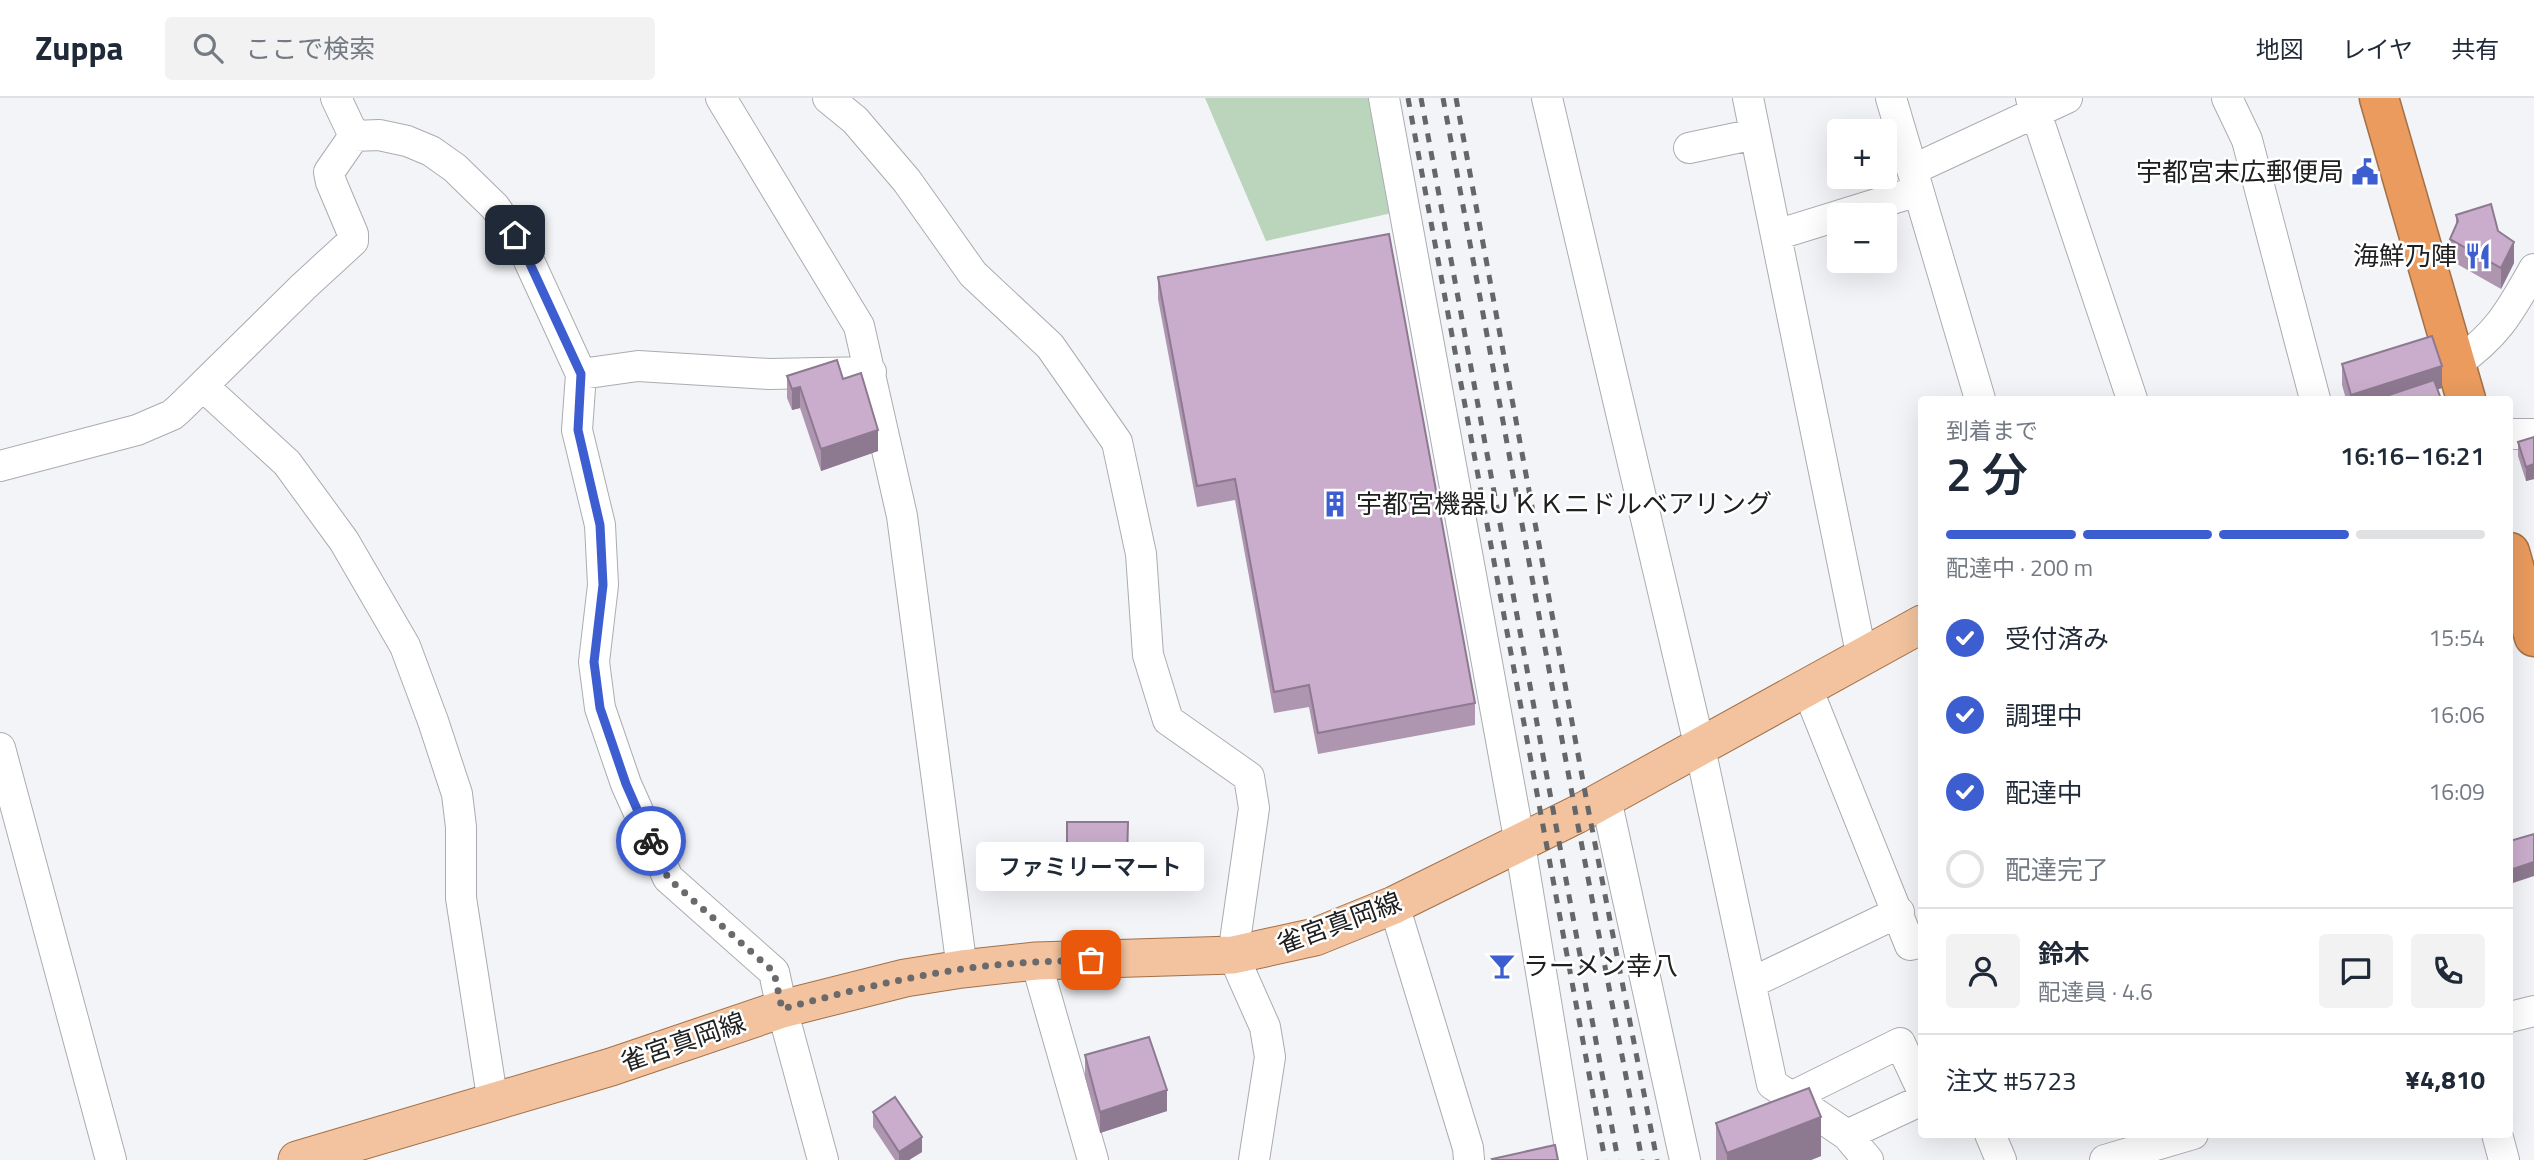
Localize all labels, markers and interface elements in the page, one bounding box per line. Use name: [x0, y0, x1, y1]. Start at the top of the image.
search box: [165, 17, 655, 80]
text: Zuppa: [35, 23, 123, 73]
icon: search: [189, 29, 227, 67]
text: ここで検索: [245, 29, 375, 68]
text: 地図: [2256, 31, 2304, 67]
text: レイヤ: [2342, 31, 2413, 67]
text: 共有: [2451, 31, 2499, 67]
map controls: [1827, 119, 1897, 273]
button: +: [1827, 119, 1897, 189]
place label: 宇都宮末広郵便局: [2136, 152, 2344, 191]
public building icon: 宇都宮末広郵便局: [2350, 157, 2380, 187]
button: −: [1827, 203, 1897, 273]
pin: [485, 205, 545, 265]
icon: home: [496, 216, 534, 254]
place label: 海鮮乃陣: [2353, 236, 2457, 275]
restaurant icon: 海鮮乃陣: [2463, 241, 2493, 271]
text: 到着まで: [1946, 413, 2038, 448]
text: 16:16–16:21: [2340, 436, 2485, 475]
text: 2 分: [1946, 439, 2028, 509]
place label: 宇都宮機器ＵＫＫニドルベアリング: [1356, 484, 1772, 523]
building icon: 宇都宮機器ＵＫＫニドルベアリング: [1320, 489, 1350, 519]
text: 配達中 · 200 m: [1946, 550, 2093, 585]
icon: check: [1946, 619, 1984, 657]
text: 受付済み: [2005, 619, 2109, 658]
text: 15:54: [2428, 620, 2485, 655]
icon: check: [1946, 696, 1984, 734]
text: 調理中: [2005, 696, 2083, 735]
text: 16:06: [2428, 697, 2485, 732]
icon: check: [1946, 773, 1984, 811]
text: 配達中: [2005, 773, 2083, 812]
text: 16:09: [2428, 774, 2485, 809]
courier: [616, 806, 686, 876]
icon: bike: [632, 822, 670, 860]
callout: ファミリーマート: [977, 841, 1205, 890]
text: ファミリーマート: [998, 849, 1182, 884]
text: 配達完了: [2005, 850, 2109, 889]
street label: 雀宮真岡線: [1271, 882, 1407, 963]
pin: [1061, 930, 1121, 990]
button: person: [1946, 934, 2020, 1008]
text: 鈴木: [2038, 934, 2090, 973]
button: chat: [2319, 934, 2393, 1008]
button: phone: [2411, 934, 2485, 1008]
icon: bag: [1072, 941, 1110, 979]
place label: ラーメン幸八: [1523, 946, 1678, 985]
bar icon: ラーメン幸八: [1487, 951, 1517, 981]
text: 配達員 · 4.6: [2038, 974, 2153, 1009]
street label: 雀宮真岡線: [615, 1002, 751, 1081]
text: ¥4,810: [2405, 1060, 2485, 1099]
text: 注文 #5723: [1946, 1061, 2077, 1100]

